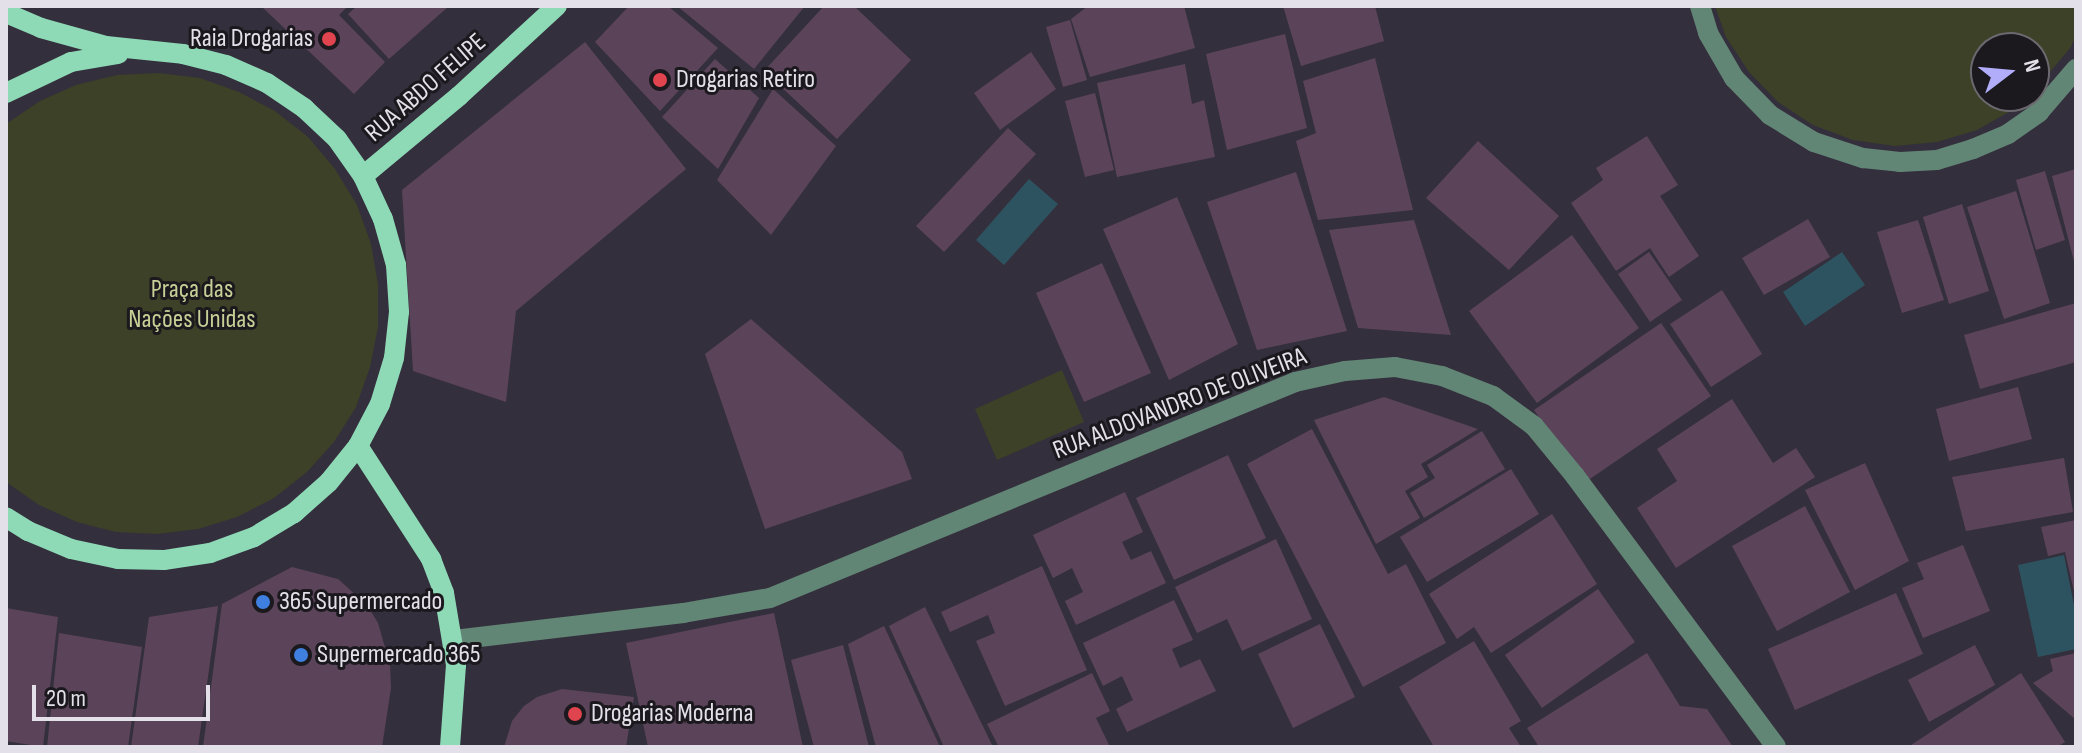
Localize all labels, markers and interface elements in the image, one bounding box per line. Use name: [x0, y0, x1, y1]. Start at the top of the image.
place label: Raia Drogarias: [190, 23, 313, 55]
street label: RUA ABDO FELIPE: [359, 27, 493, 149]
marker: Raia Drogarias: [320, 30, 338, 48]
north arrow: [1970, 32, 2050, 112]
text: N: [2017, 56, 2046, 75]
place label: Drogarias Retiro: [676, 64, 815, 96]
marker: Drogarias Retiro: [651, 71, 669, 89]
park label: Praça das Nações Unidas: [128, 274, 256, 336]
street label: RUA ALDOVANDRO DE OLIVEIRA: [1049, 341, 1311, 467]
place label: 365 Supermercado: [279, 586, 442, 618]
marker: 365 Supermercado: [254, 593, 272, 611]
place label: Supermercado 365: [317, 639, 480, 671]
marker: Supermercado 365: [292, 646, 310, 664]
scale bar: [36, 669, 214, 719]
text: 20 m: [46, 684, 86, 713]
place label: Drogarias Moderna: [591, 698, 753, 730]
marker: Drogarias Moderna: [566, 705, 584, 723]

